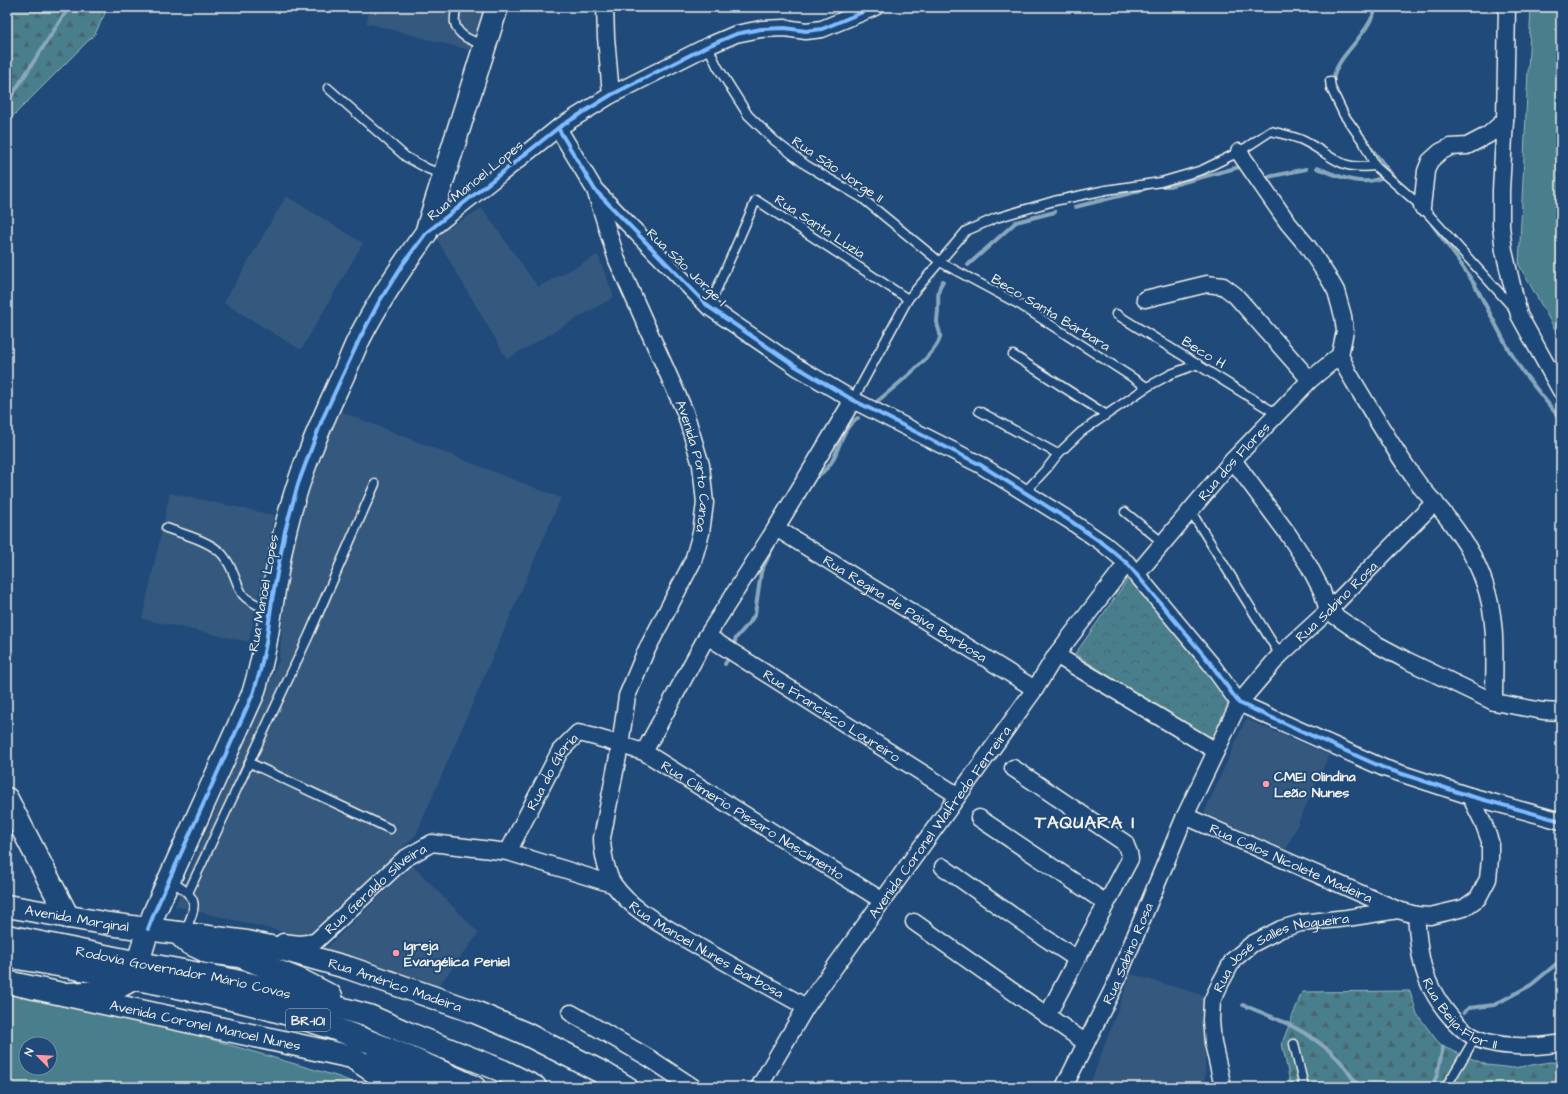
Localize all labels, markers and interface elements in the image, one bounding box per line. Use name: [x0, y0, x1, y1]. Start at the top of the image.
street label: Rua São Jorge II: [787, 132, 887, 208]
street label: Rua Manoel Lopes: [423, 136, 528, 226]
street label: Rua Santa Luzia: [770, 190, 869, 264]
street label: Rua São Jorge I: [642, 224, 731, 311]
street label: Beco Santa Bárbara: [987, 269, 1114, 356]
street label: Beco H: [1178, 332, 1230, 374]
street label: Avenida Porto Canoa: [670, 397, 714, 533]
street label: Rua dos Flores: [1194, 418, 1275, 506]
street label: Rua Manoel Lopes: [244, 533, 284, 653]
street label: Rua Regina de Paiva Barbosa: [819, 551, 990, 668]
street label: Rua Sabino Rosa: [1291, 557, 1383, 647]
street label: Rua Francisco Loureiro: [759, 665, 904, 768]
street label: Avenida Coronel Walfredo Ferreira: [864, 722, 1016, 923]
street label: Rua do Gloria: [522, 729, 583, 814]
street label: Rua Climerio Pissaro Nascimento: [657, 756, 848, 885]
place label: CMEI Olindina Leão Nunes: [1274, 767, 1356, 803]
marker: CMEI Olindina Leão Nunes: [1261, 779, 1271, 789]
district label: TAQUARA I: [1034, 810, 1135, 835]
street label: Rua Calos Nicolete Madeira: [1206, 819, 1375, 908]
street label: Rua Geraldo Silveira: [320, 839, 430, 939]
street label: Rua Manoel Nunes Barbosa: [624, 897, 787, 1004]
street label: Avenida Marginal: [23, 900, 130, 937]
street label: Rua Sabino Rosa: [1098, 900, 1159, 1008]
street label: Rua José Salles Nogueira: [1209, 909, 1350, 996]
place label: Igreja Evangélica Peniel: [404, 936, 511, 973]
street label: Rodovia Governador Mário Covas: [74, 941, 293, 1005]
marker: Igreja Evangélica Peniel: [391, 948, 401, 958]
street label: Rua Américo Madeira: [326, 954, 464, 1018]
street label: Rua Beija-Flor II: [1417, 975, 1499, 1055]
street label: Avenida Coronel Manoel Nunes: [108, 996, 303, 1057]
road number: BR-101: [286, 1009, 330, 1031]
north arrow: [18, 1036, 58, 1076]
text: N: [21, 1046, 38, 1058]

